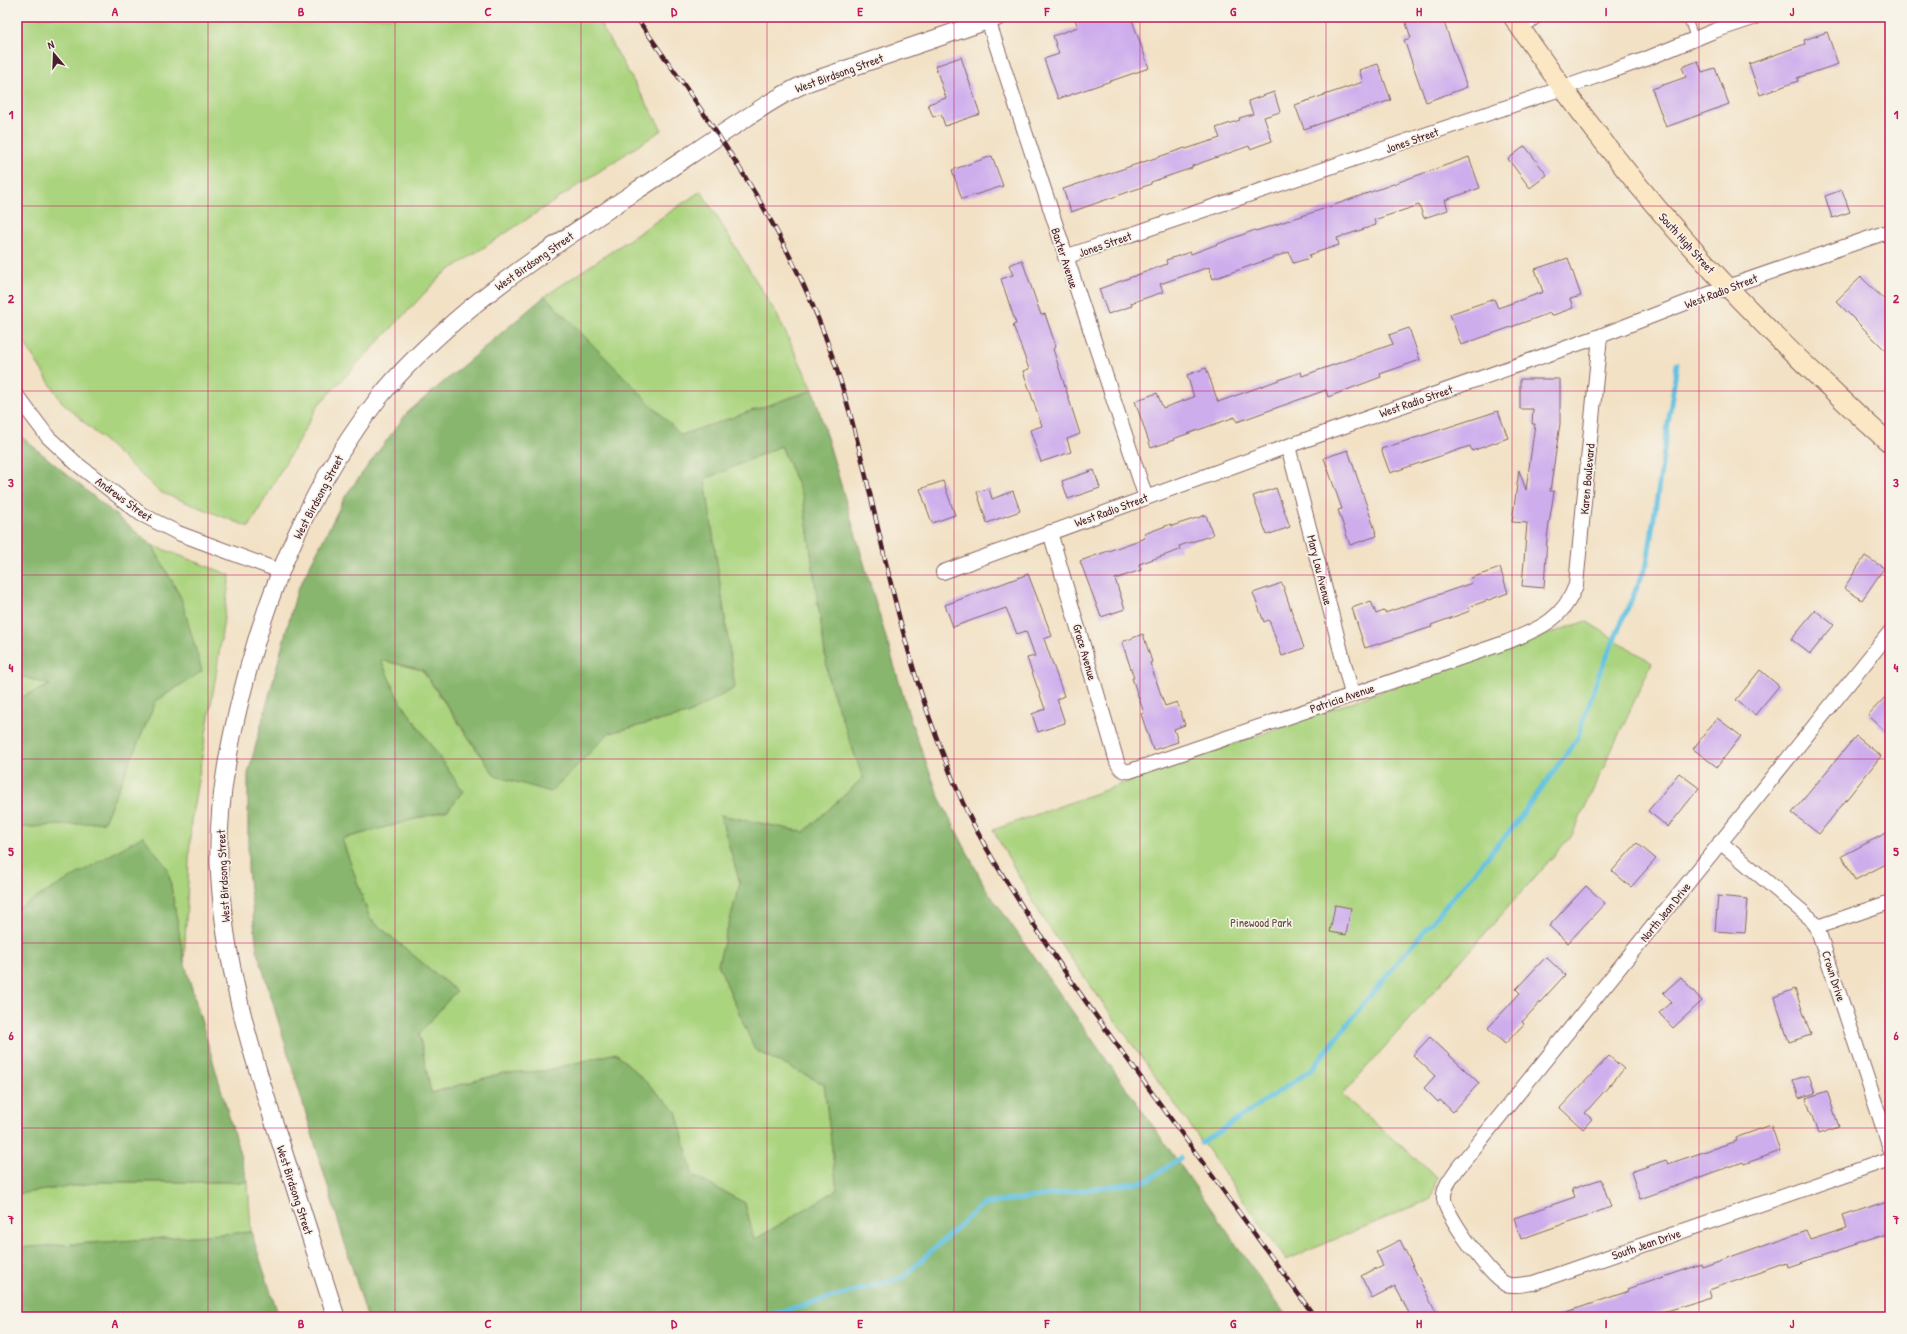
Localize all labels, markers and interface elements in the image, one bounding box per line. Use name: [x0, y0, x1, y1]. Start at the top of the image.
text: A: [112, 2, 119, 20]
text: B: [298, 2, 305, 20]
text: C: [484, 2, 492, 20]
text: D: [671, 2, 678, 20]
text: E: [857, 2, 863, 20]
text: F: [1044, 2, 1051, 20]
text: G: [1230, 2, 1237, 20]
text: H: [1416, 2, 1422, 20]
text: I: [1604, 2, 1608, 20]
text: J: [1790, 2, 1795, 20]
north arrow: [34, 34, 74, 74]
text: N: [46, 37, 56, 52]
street label: West Birdsong Street: [793, 49, 886, 97]
text: 1: [9, 105, 14, 123]
text: 1: [1894, 105, 1899, 123]
street label: Jones Street: [1383, 123, 1441, 157]
street label: South High Street: [1655, 209, 1719, 278]
street label: Baxter Avenue: [1047, 225, 1083, 291]
street label: West Birdsong Street: [491, 227, 578, 295]
street label: Jones Street: [1076, 227, 1134, 261]
street label: West Radio Street: [1682, 269, 1761, 313]
text: 2: [8, 289, 15, 307]
text: 2: [1893, 289, 1900, 307]
street label: West Radio Street: [1377, 380, 1456, 422]
street label: Karen Boulevard: [1575, 443, 1599, 515]
street label: West Birdsong Street: [289, 451, 348, 542]
text: 3: [8, 473, 14, 491]
street label: Andrews Street: [92, 473, 156, 526]
text: 3: [1893, 473, 1899, 491]
street label: West Radio Street: [1072, 489, 1151, 531]
street label: Mary Lou Avenue: [1303, 533, 1337, 607]
street label: Grace Avenue: [1069, 622, 1101, 682]
text: 4: [9, 658, 14, 676]
text: 4: [1894, 658, 1899, 676]
street label: Patricia Avenue: [1307, 679, 1377, 717]
street label: West Birdsong Street: [212, 828, 234, 923]
text: 5: [8, 842, 14, 860]
text: 5: [1893, 842, 1899, 860]
street label: North Jean Drive: [1636, 878, 1695, 946]
park label: Pinewood Park: [1230, 914, 1292, 931]
street label: Crown Drive: [1818, 948, 1850, 1004]
text: 6: [8, 1026, 14, 1044]
text: 6: [1893, 1026, 1899, 1044]
street label: West Birdsong Street: [273, 1143, 318, 1238]
text: 7: [7, 1210, 15, 1228]
text: 7: [1892, 1210, 1900, 1228]
street label: South Jean Drive: [1609, 1224, 1683, 1264]
text: A: [112, 1314, 119, 1332]
text: B: [298, 1314, 305, 1332]
text: C: [484, 1314, 492, 1332]
text: D: [671, 1314, 678, 1332]
text: E: [857, 1314, 863, 1332]
text: F: [1044, 1314, 1051, 1332]
text: G: [1230, 1314, 1237, 1332]
text: H: [1416, 1314, 1422, 1332]
text: I: [1604, 1314, 1608, 1332]
text: J: [1790, 1314, 1795, 1332]

